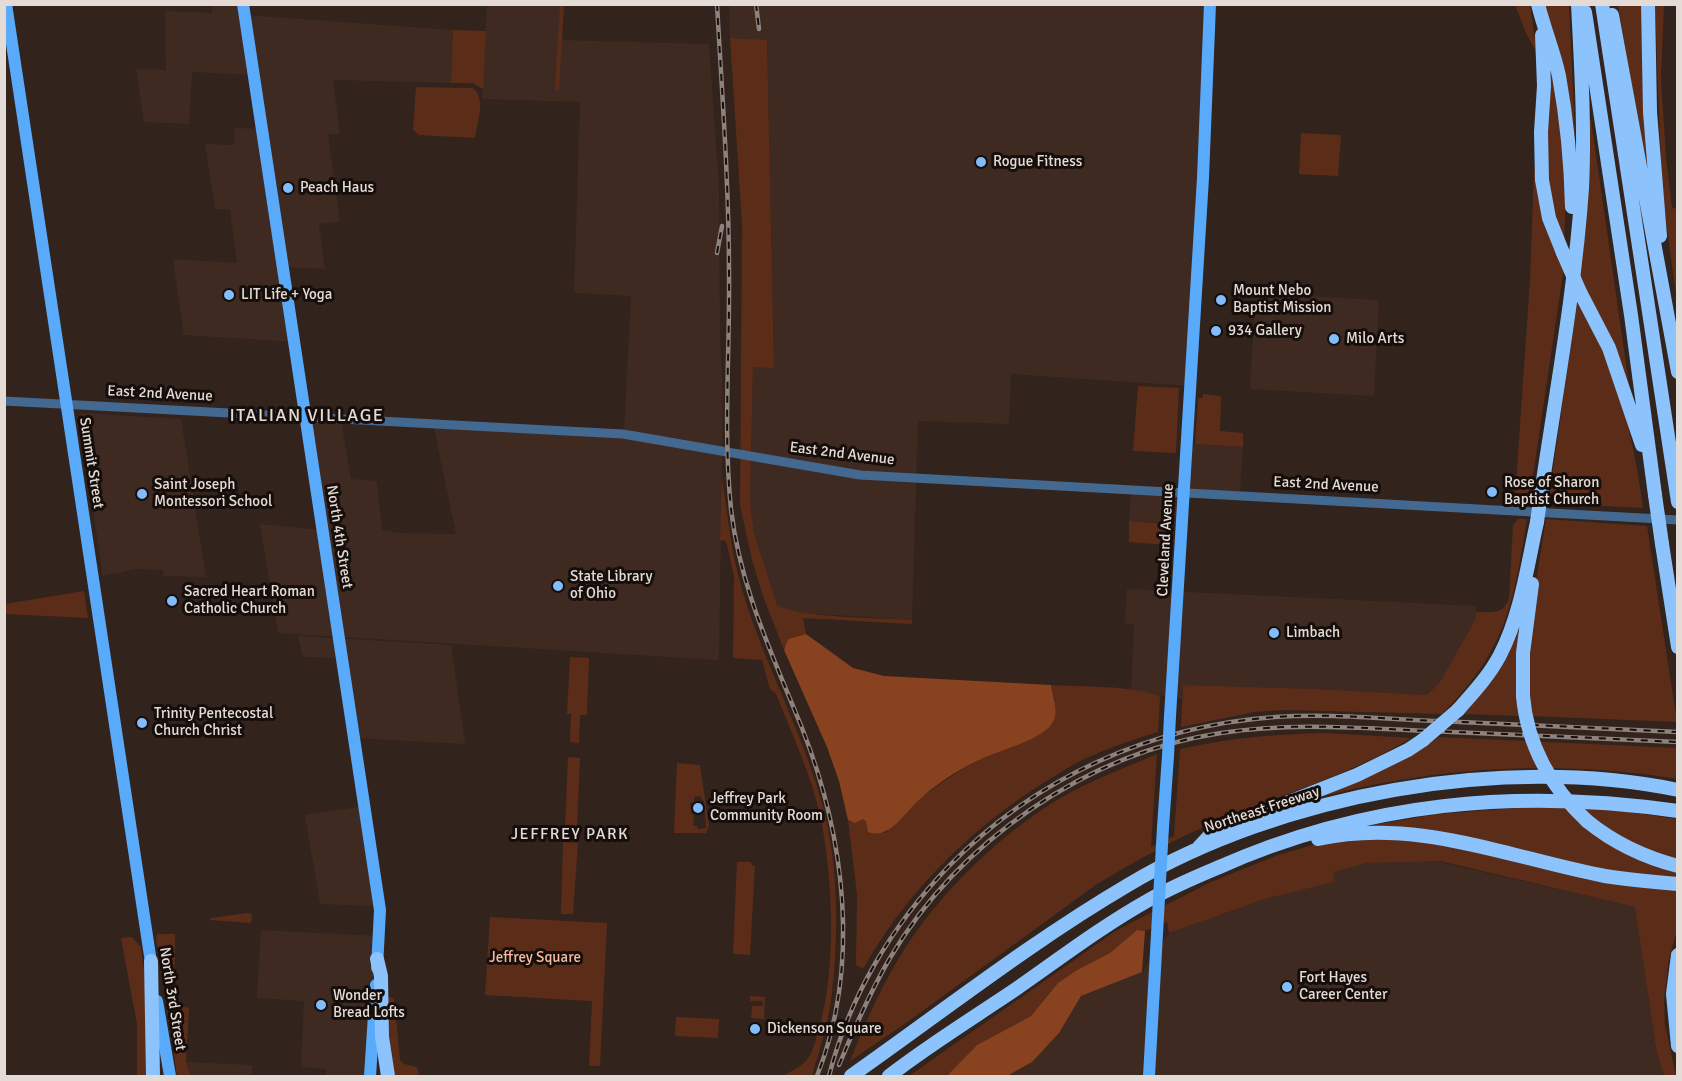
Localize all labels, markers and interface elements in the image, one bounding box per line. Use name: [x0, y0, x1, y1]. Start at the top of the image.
place label: Rogue Fitness: [993, 153, 1082, 171]
marker: Rogue Fitness: [974, 155, 988, 169]
place label: Peach Haus: [300, 179, 374, 197]
marker: Peach Haus: [281, 181, 295, 195]
place label: Mount Nebo Baptist Mission: [1233, 282, 1332, 317]
place label: LIT Life + Yoga: [241, 286, 332, 304]
marker: LIT Life + Yoga: [222, 288, 236, 302]
marker: Mount Nebo Baptist Mission: [1214, 293, 1228, 307]
place label: 934 Gallery: [1228, 322, 1302, 340]
marker: 934 Gallery: [1209, 324, 1223, 338]
place label: Milo Arts: [1346, 330, 1404, 348]
marker: Milo Arts: [1327, 332, 1341, 346]
street label: East 2nd Avenue: [107, 382, 213, 406]
district label: ITALIAN VILLAGE: [230, 405, 384, 427]
street label: Summit Street: [75, 416, 107, 510]
street label: East 2nd Avenue: [789, 439, 895, 469]
street label: East 2nd Avenue: [1273, 473, 1379, 497]
place label: Rose of Sharon Baptist Church: [1504, 474, 1599, 509]
place label: Saint Joseph Montessori School: [154, 476, 272, 511]
street label: Cleveland Avenue: [1154, 483, 1178, 597]
street label: North 4th Street: [322, 484, 356, 590]
marker: Rose of Sharon Baptist Church: [1485, 485, 1499, 499]
marker: Saint Joseph Montessori School: [135, 487, 149, 501]
place label: State Library of Ohio: [570, 568, 652, 603]
marker: State Library of Ohio: [551, 579, 565, 593]
place label: Sacred Heart Roman Catholic Church: [184, 583, 315, 618]
marker: Sacred Heart Roman Catholic Church: [165, 594, 179, 608]
place label: Limbach: [1286, 624, 1340, 642]
marker: Limbach: [1267, 626, 1281, 640]
place label: Trinity Pentecostal Church Christ: [154, 705, 273, 740]
marker: Trinity Pentecostal Church Christ: [135, 716, 149, 730]
street label: Northeast Freeway: [1202, 783, 1322, 837]
place label: Jeffrey Park Community Room: [710, 790, 823, 825]
marker: Jeffrey Park Community Room: [691, 801, 705, 815]
district label: JEFFREY PARK: [511, 825, 629, 845]
street label: North 3rd Street: [155, 946, 189, 1052]
park label: Jeffrey Square: [489, 949, 581, 967]
place label: Fort Hayes Career Center: [1299, 969, 1387, 1004]
marker: Fort Hayes Career Center: [1280, 980, 1294, 994]
place label: Wonder Bread Lofts: [333, 987, 405, 1022]
marker: Wonder Bread Lofts: [314, 998, 328, 1012]
place label: Dickenson Square: [767, 1020, 881, 1038]
marker: Dickenson Square: [748, 1022, 762, 1036]

